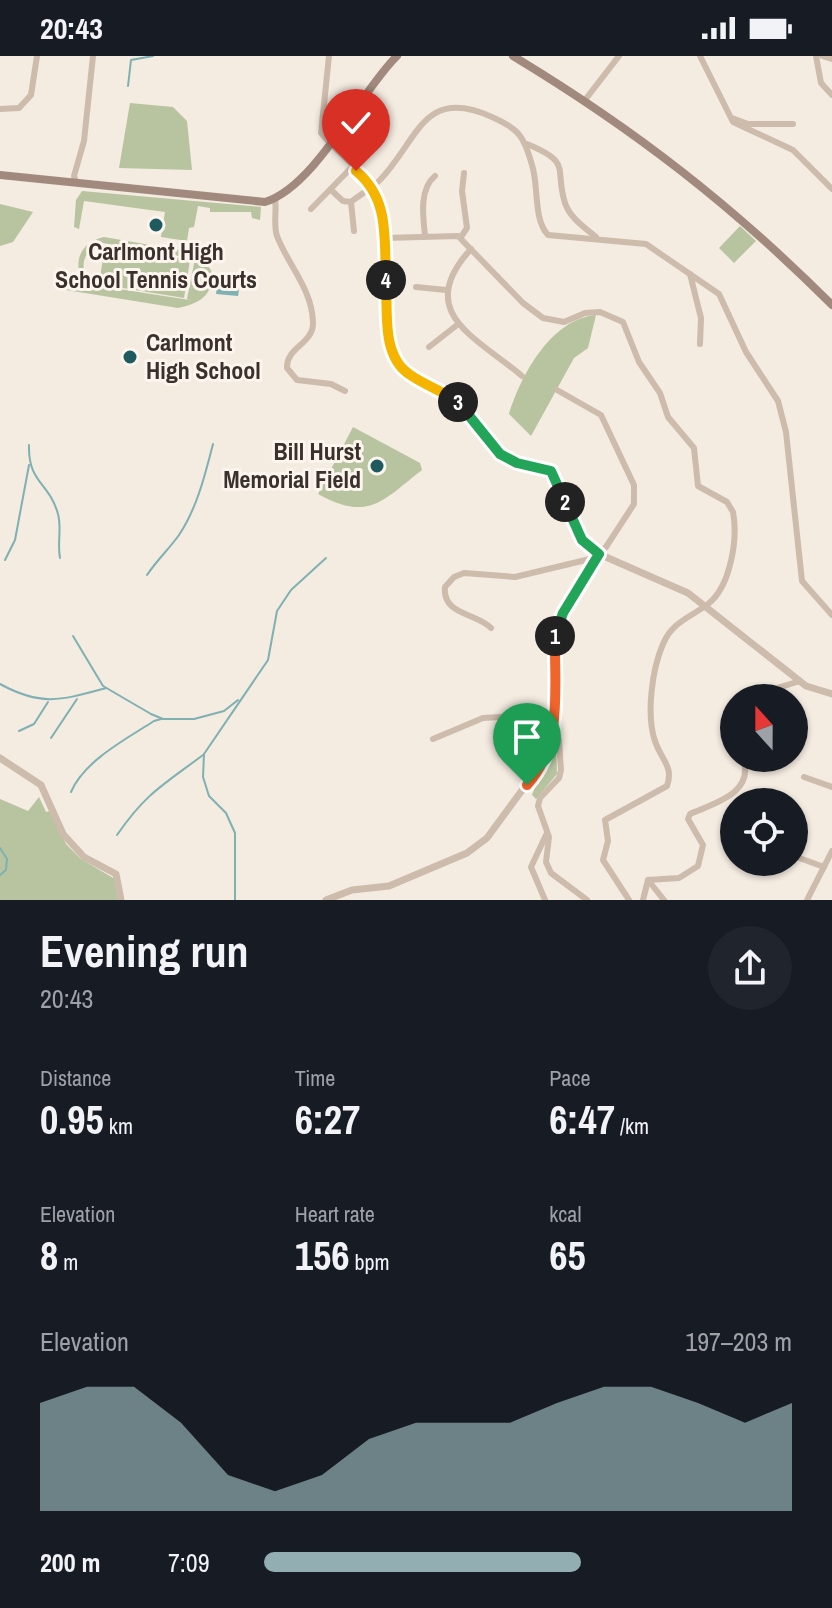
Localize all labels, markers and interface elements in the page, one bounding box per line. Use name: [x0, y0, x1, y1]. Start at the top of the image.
text: 20:43: [40, 8, 103, 48]
pin: [322, 89, 390, 171]
icon: check: [334, 101, 378, 145]
marker: Carlmont High School Tennis Courts: [147, 216, 165, 234]
place label: Carlmont High School Tennis Courts: [55, 235, 257, 295]
pin: 4: [366, 260, 406, 300]
text: 4: [381, 265, 391, 295]
place label: Carlmont High School: [146, 326, 261, 386]
marker: Carlmont High School: [121, 348, 139, 366]
pin: 3: [438, 382, 478, 422]
text: 3: [453, 387, 463, 417]
place label: Bill Hurst Memorial Field: [223, 435, 361, 495]
marker: Bill Hurst Memorial Field: [368, 457, 386, 475]
pin: 2: [545, 482, 585, 522]
text: 2: [560, 487, 570, 517]
pin: 1: [535, 616, 575, 656]
text: 1: [550, 621, 560, 651]
north arrow: [720, 684, 808, 772]
map controls: [720, 684, 808, 876]
pin: [493, 703, 561, 785]
icon: arrive: [505, 715, 549, 759]
button: locate: [720, 788, 808, 876]
text: Evening run: [40, 921, 249, 981]
button: share: [708, 926, 792, 1010]
text: 20:43: [40, 981, 93, 1016]
text: Distance: [40, 1063, 111, 1093]
text: Time: [295, 1063, 335, 1093]
text: Pace: [549, 1063, 590, 1093]
text: 0.95: [40, 1093, 104, 1146]
text: 6:27: [295, 1093, 360, 1146]
text: 6:47: [549, 1093, 615, 1146]
text: km: [104, 1111, 133, 1141]
text: /km: [615, 1111, 649, 1141]
text: Elevation: [40, 1199, 115, 1229]
text: Heart rate: [295, 1199, 375, 1229]
text: kcal: [549, 1199, 581, 1229]
text: 8: [40, 1229, 58, 1282]
text: 156: [295, 1229, 349, 1282]
text: 65: [549, 1229, 586, 1282]
text: m: [58, 1247, 78, 1277]
text: bpm: [349, 1247, 390, 1277]
text: Elevation: [40, 1324, 129, 1359]
text: 197–203 m: [685, 1324, 792, 1359]
text: 200 m: [40, 1545, 100, 1580]
text: 7:09: [168, 1545, 210, 1580]

